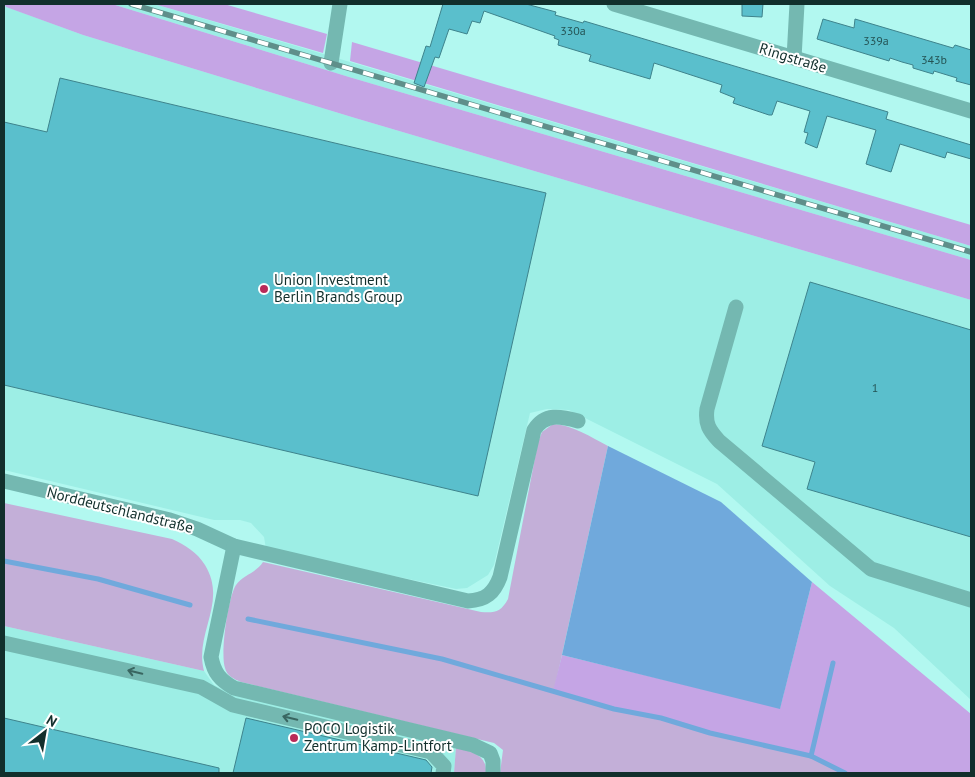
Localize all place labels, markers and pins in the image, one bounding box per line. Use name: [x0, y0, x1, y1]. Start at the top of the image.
place label: Union Investment Berlin Brands Group: [274, 270, 403, 306]
marker: Union Investment Berlin Brands Group: [258, 283, 270, 295]
place label: POCO Logistik Zentrum Kamp-Lintfort: [304, 719, 452, 755]
marker: POCO Logistik Zentrum Kamp-Lintfort: [288, 732, 300, 744]

